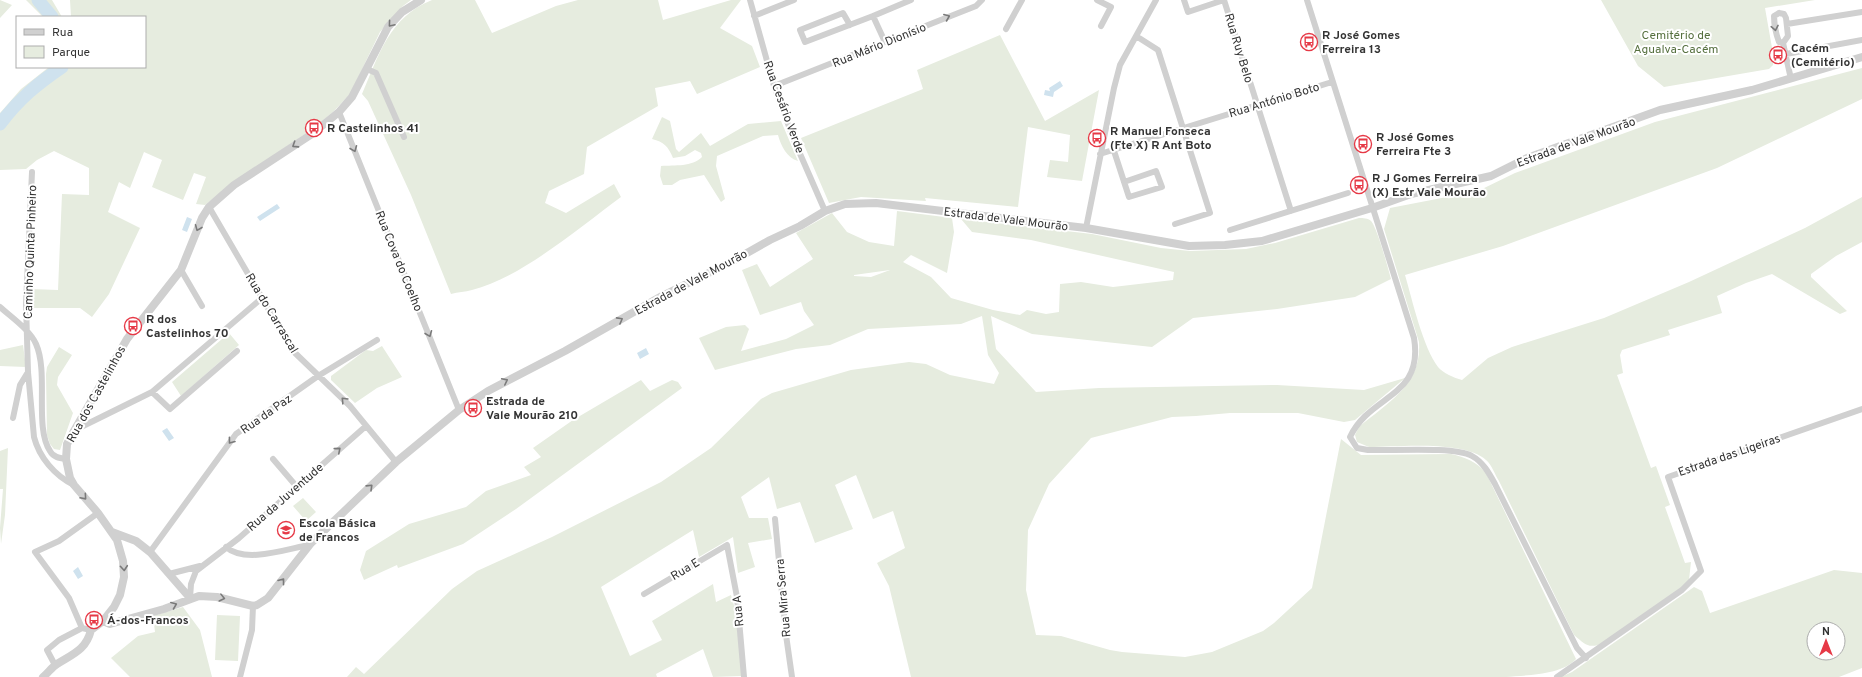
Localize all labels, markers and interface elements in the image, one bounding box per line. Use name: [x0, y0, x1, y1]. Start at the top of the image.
street label: Rua Ruy Belo: [1220, 12, 1256, 85]
one-way arrow: [944, 14, 951, 22]
legend: [16, 16, 146, 68]
one-way arrow: [388, 20, 395, 27]
street label: Rua Mário Dionísio: [830, 20, 929, 72]
text: Rua: [52, 25, 73, 41]
one-way arrow: [1771, 25, 1779, 31]
place label: R José Gomes Ferreira 13: [1322, 28, 1400, 58]
park label: Cemitério de Agualva-Cacém: [1633, 28, 1719, 58]
bus stop icon: R José Gomes Ferreira 13: [1299, 32, 1319, 52]
place label: Cacém (Cemitério): [1791, 41, 1855, 71]
text: Parque: [52, 45, 90, 61]
bus stop icon: Cacém (Cemitério): [1768, 45, 1788, 65]
street label: Rua Cesário Verde: [759, 59, 807, 156]
street label: Rua António Boto: [1227, 79, 1322, 122]
street label: Estrada de Vale Mourão: [1515, 114, 1638, 172]
bus stop icon: R Castelinhos 41: [304, 118, 324, 138]
place label: R Castelinhos 41: [327, 121, 419, 137]
place label: R Manuel Fonseca (Fte X) R Ant Boto: [1110, 124, 1212, 154]
bus stop icon: R Manuel Fonseca (Fte X) R Ant Boto: [1087, 128, 1107, 148]
place label: R José Gomes Ferreira Fte 3: [1376, 130, 1454, 160]
bus stop icon: R José Gomes Ferreira Fte 3: [1353, 134, 1373, 154]
one-way arrow: [292, 141, 299, 148]
one-way arrow: [349, 145, 357, 152]
place label: R J Gomes Ferreira (X) Estr Vale Mourão: [1372, 171, 1486, 201]
bus stop icon: R J Gomes Ferreira (X) Estr Vale Mourão: [1349, 175, 1369, 195]
street label: Caminho Quinta Pinheiro: [21, 184, 41, 319]
street label: Estrada de Vale Mourão: [943, 204, 1069, 236]
street label: Rua Cova do Coelho: [371, 209, 426, 314]
one-way arrow: [194, 225, 202, 232]
street label: Estrada de Vale Mourão: [632, 246, 751, 319]
street label: Rua do Carrascal: [241, 271, 301, 356]
place label: R dos Castelinhos 70: [146, 312, 229, 342]
bus stop icon: R dos Castelinhos 70: [123, 316, 143, 336]
one-way arrow: [616, 317, 623, 324]
one-way arrow: [424, 330, 432, 337]
street label: Rua dos Castelinhos: [64, 343, 130, 446]
one-way arrow: [501, 378, 509, 386]
street label: Rua da Paz: [238, 391, 295, 438]
place label: Estrada de Vale Mourão 210: [486, 394, 578, 424]
one-way arrow: [341, 397, 349, 405]
bus stop icon: Estrada de Vale Mourão 210: [463, 398, 483, 418]
street label: Estrada das Ligeiras: [1676, 431, 1783, 481]
one-way arrow: [229, 436, 236, 443]
one-way arrow: [334, 448, 341, 455]
street label: Rua da Juventude: [244, 460, 327, 535]
one-way arrow: [365, 484, 373, 491]
one-way arrow: [80, 493, 87, 500]
place label: Escola Básica de Francos: [299, 516, 376, 546]
school or university icon: Escola Básica de Francos: [276, 520, 296, 540]
street label: Rua E: [668, 555, 703, 585]
street label: Rua Mira Serra: [773, 558, 795, 638]
one-way arrow: [119, 565, 128, 571]
one-way arrow: [277, 579, 284, 586]
one-way arrow: [218, 593, 225, 602]
street label: Rua A: [729, 594, 749, 627]
one-way arrow: [170, 601, 177, 609]
bus stop icon: Á-dos-Francos: [84, 610, 104, 630]
place label: Á-dos-Francos: [107, 613, 189, 629]
north arrow: [1806, 621, 1846, 661]
text: N: [1822, 625, 1830, 639]

